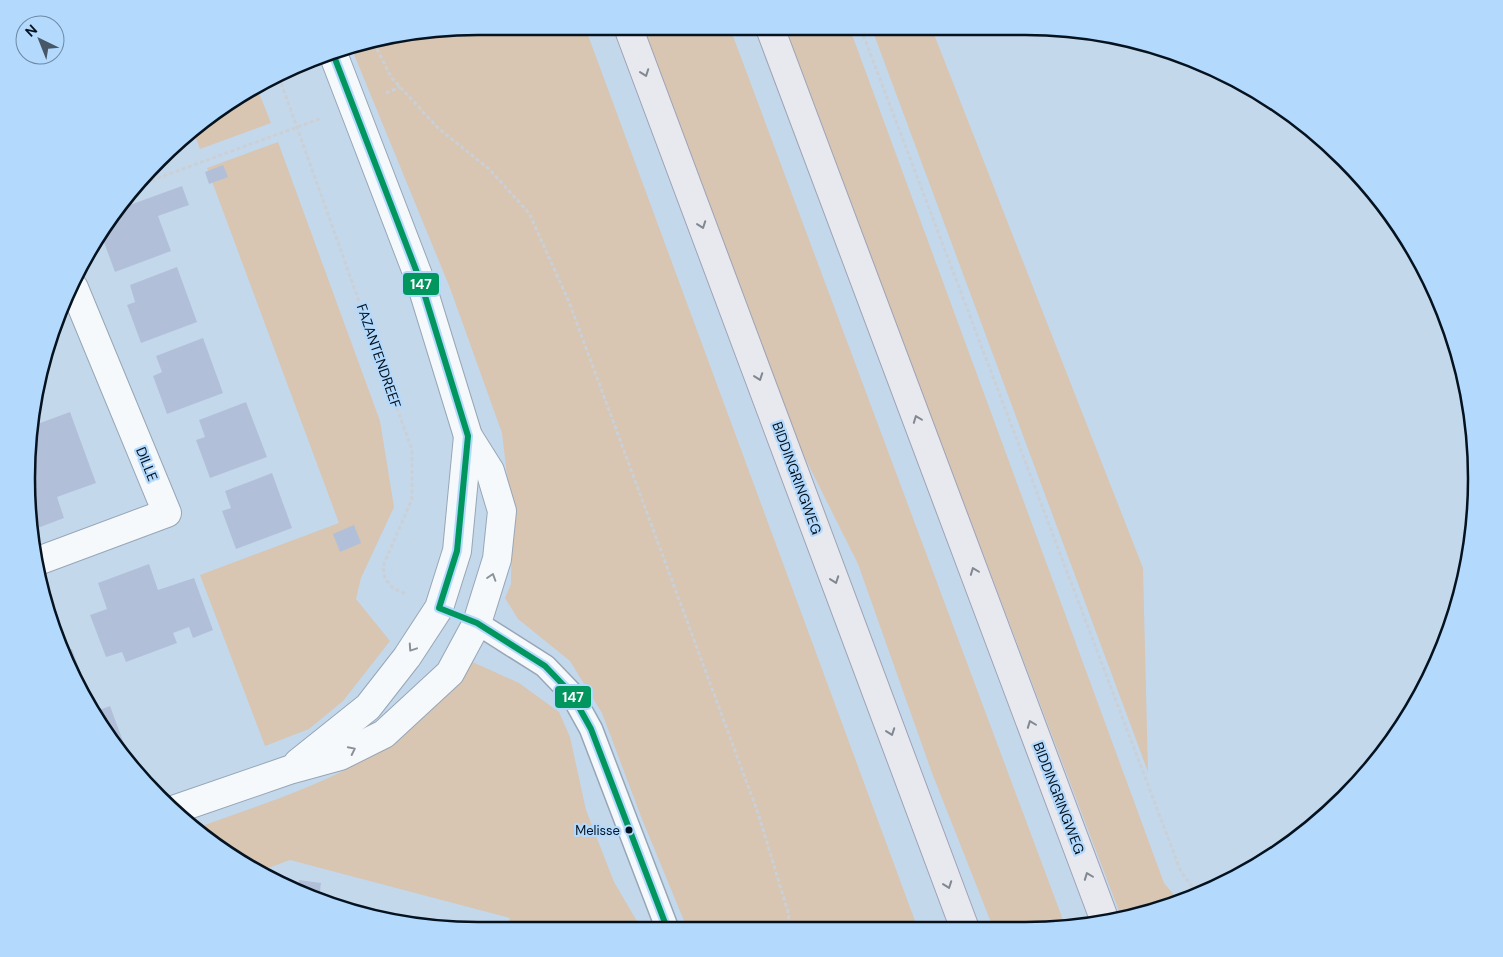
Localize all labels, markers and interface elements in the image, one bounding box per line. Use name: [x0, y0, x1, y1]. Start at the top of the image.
north arrow: [15, 15, 65, 65]
text: N: [21, 20, 41, 41]
one-way arrow: [639, 68, 650, 77]
one-way arrow: [696, 220, 706, 229]
line badge: 147: [402, 272, 440, 296]
text: 147: [410, 275, 432, 293]
street label: FAZANTENDREEF: [353, 302, 405, 411]
one-way arrow: [753, 373, 763, 381]
one-way arrow: [913, 415, 923, 424]
street label: BIDDINGRINGWEG: [768, 419, 826, 537]
street label: DILLE: [132, 444, 162, 484]
one-way arrow: [970, 568, 980, 576]
one-way arrow: [486, 573, 496, 581]
one-way arrow: [829, 575, 839, 584]
one-way arrow: [409, 643, 418, 652]
line badge: 147: [554, 685, 592, 709]
text: 147: [562, 688, 584, 706]
one-way arrow: [1027, 720, 1037, 728]
one-way arrow: [885, 727, 895, 736]
street label: BIDDINGRINGWEG: [1029, 739, 1089, 857]
one-way arrow: [346, 746, 355, 756]
place label: Melisse: [575, 822, 620, 839]
marker: Melisse: [624, 825, 634, 835]
one-way arrow: [1084, 872, 1094, 881]
one-way arrow: [942, 880, 952, 888]

